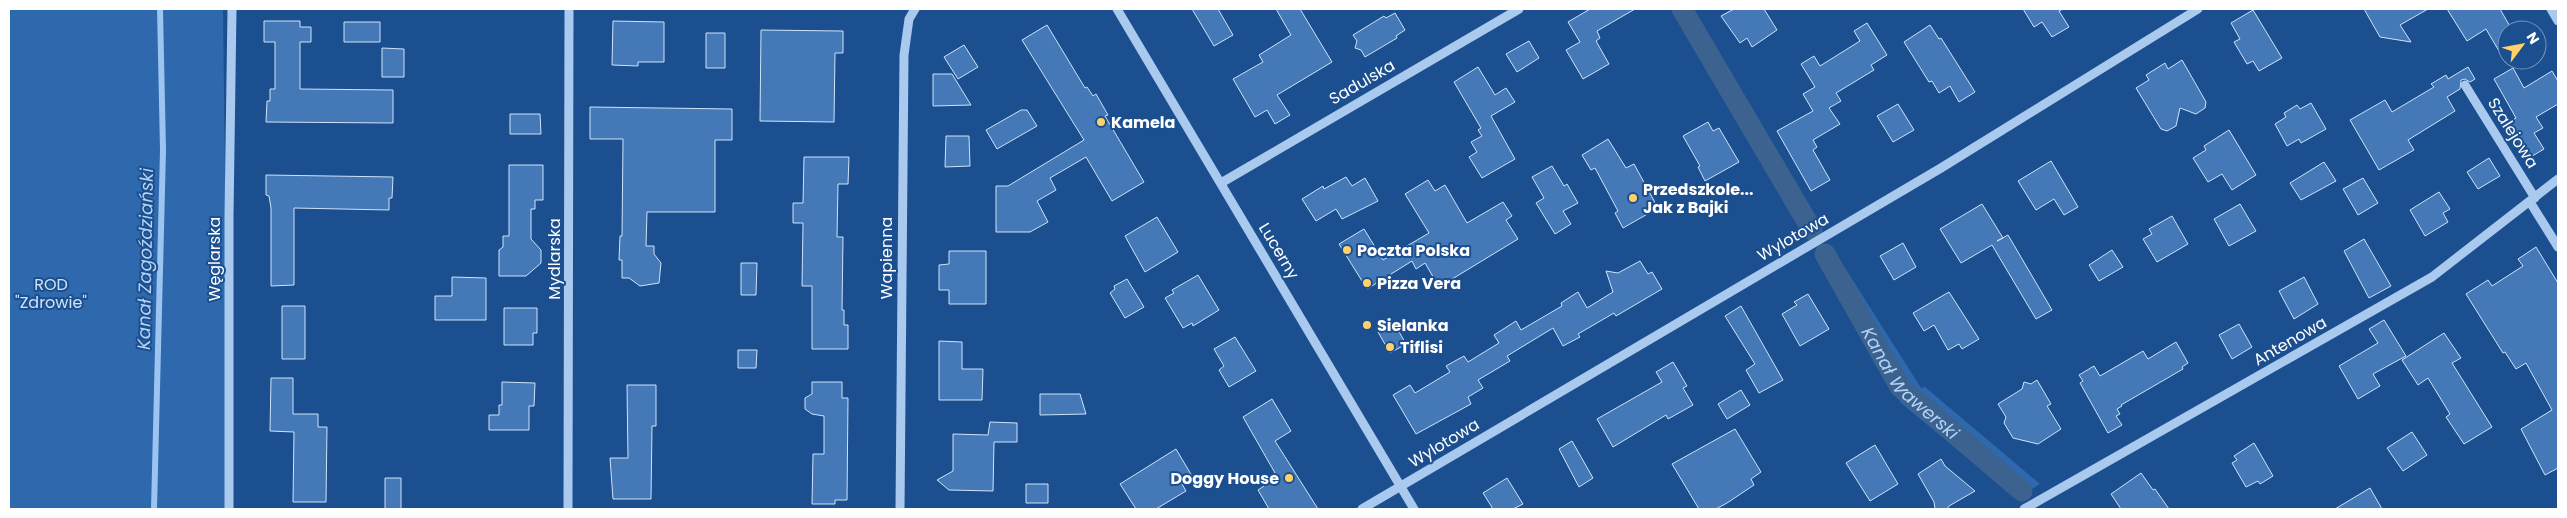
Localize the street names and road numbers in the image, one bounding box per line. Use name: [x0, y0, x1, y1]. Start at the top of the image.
street label: Sadulska: [1325, 54, 1399, 110]
street label: Szalejowa: [2482, 93, 2544, 173]
street label: Wylotowa: [1753, 207, 1833, 267]
street label: Węglarska: [203, 217, 226, 301]
street label: Wapienna: [875, 217, 898, 299]
street label: Mydlarska: [543, 218, 566, 300]
street label: Lucerny: [1253, 218, 1305, 284]
street label: Antenowa: [2249, 311, 2331, 371]
street label: Wylotowa: [1404, 413, 1484, 473]

